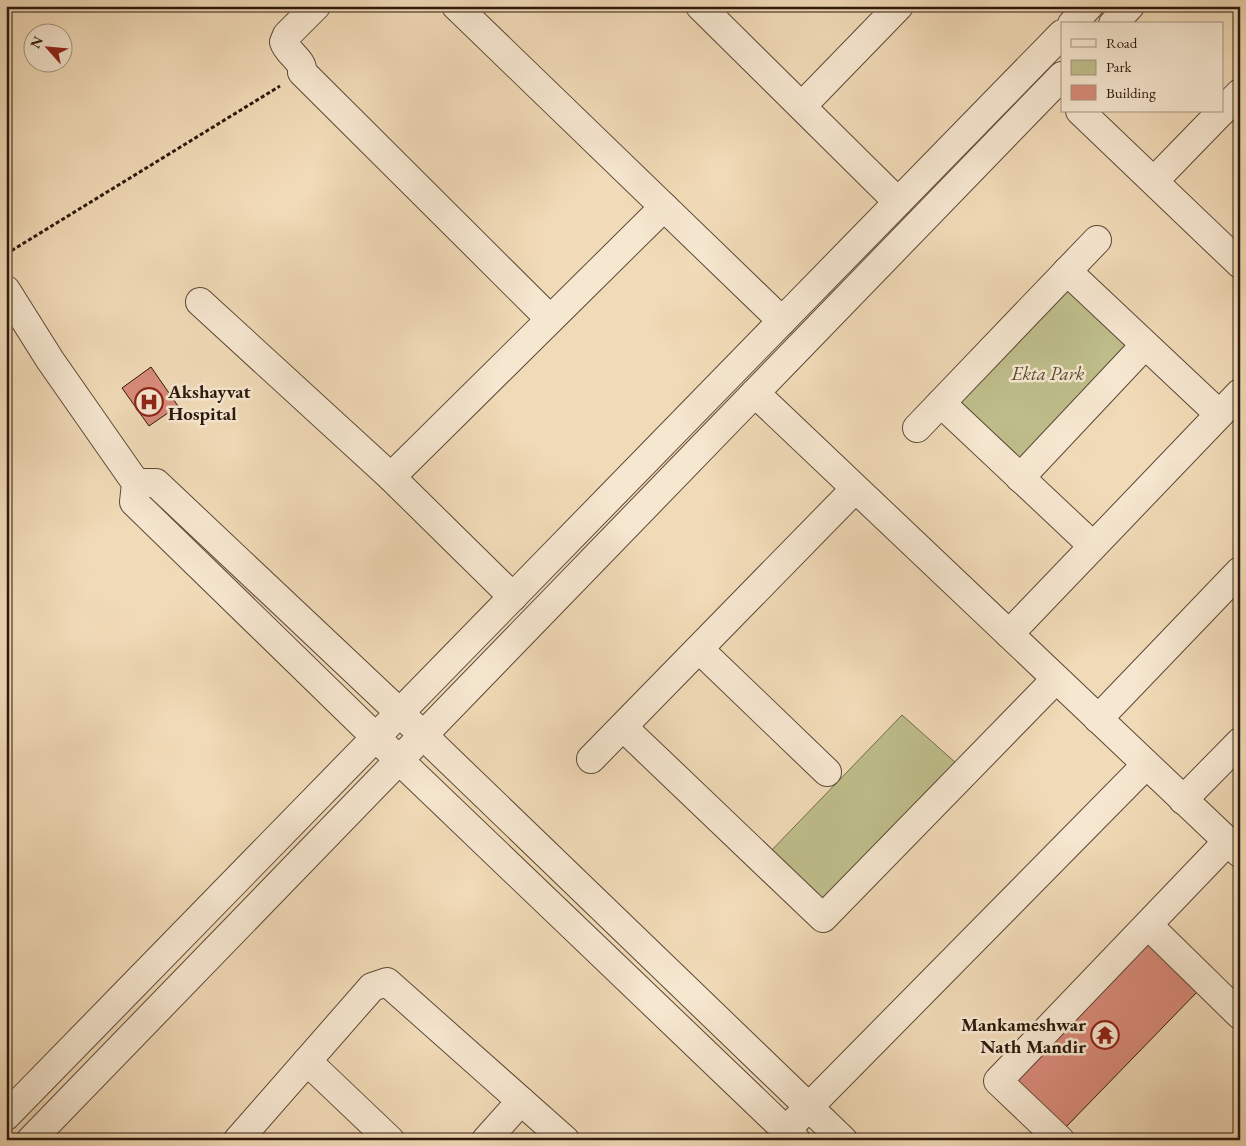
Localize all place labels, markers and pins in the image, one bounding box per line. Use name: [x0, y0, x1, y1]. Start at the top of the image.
place label: Akshayvat Hospital: [167, 379, 251, 426]
hospital icon: Akshayvat Hospital: [134, 387, 164, 417]
place label: Mankameshwar Nath Mandir: [961, 1012, 1086, 1059]
temple icon: Mankameshwar Nath Mandir: [1090, 1020, 1120, 1050]

